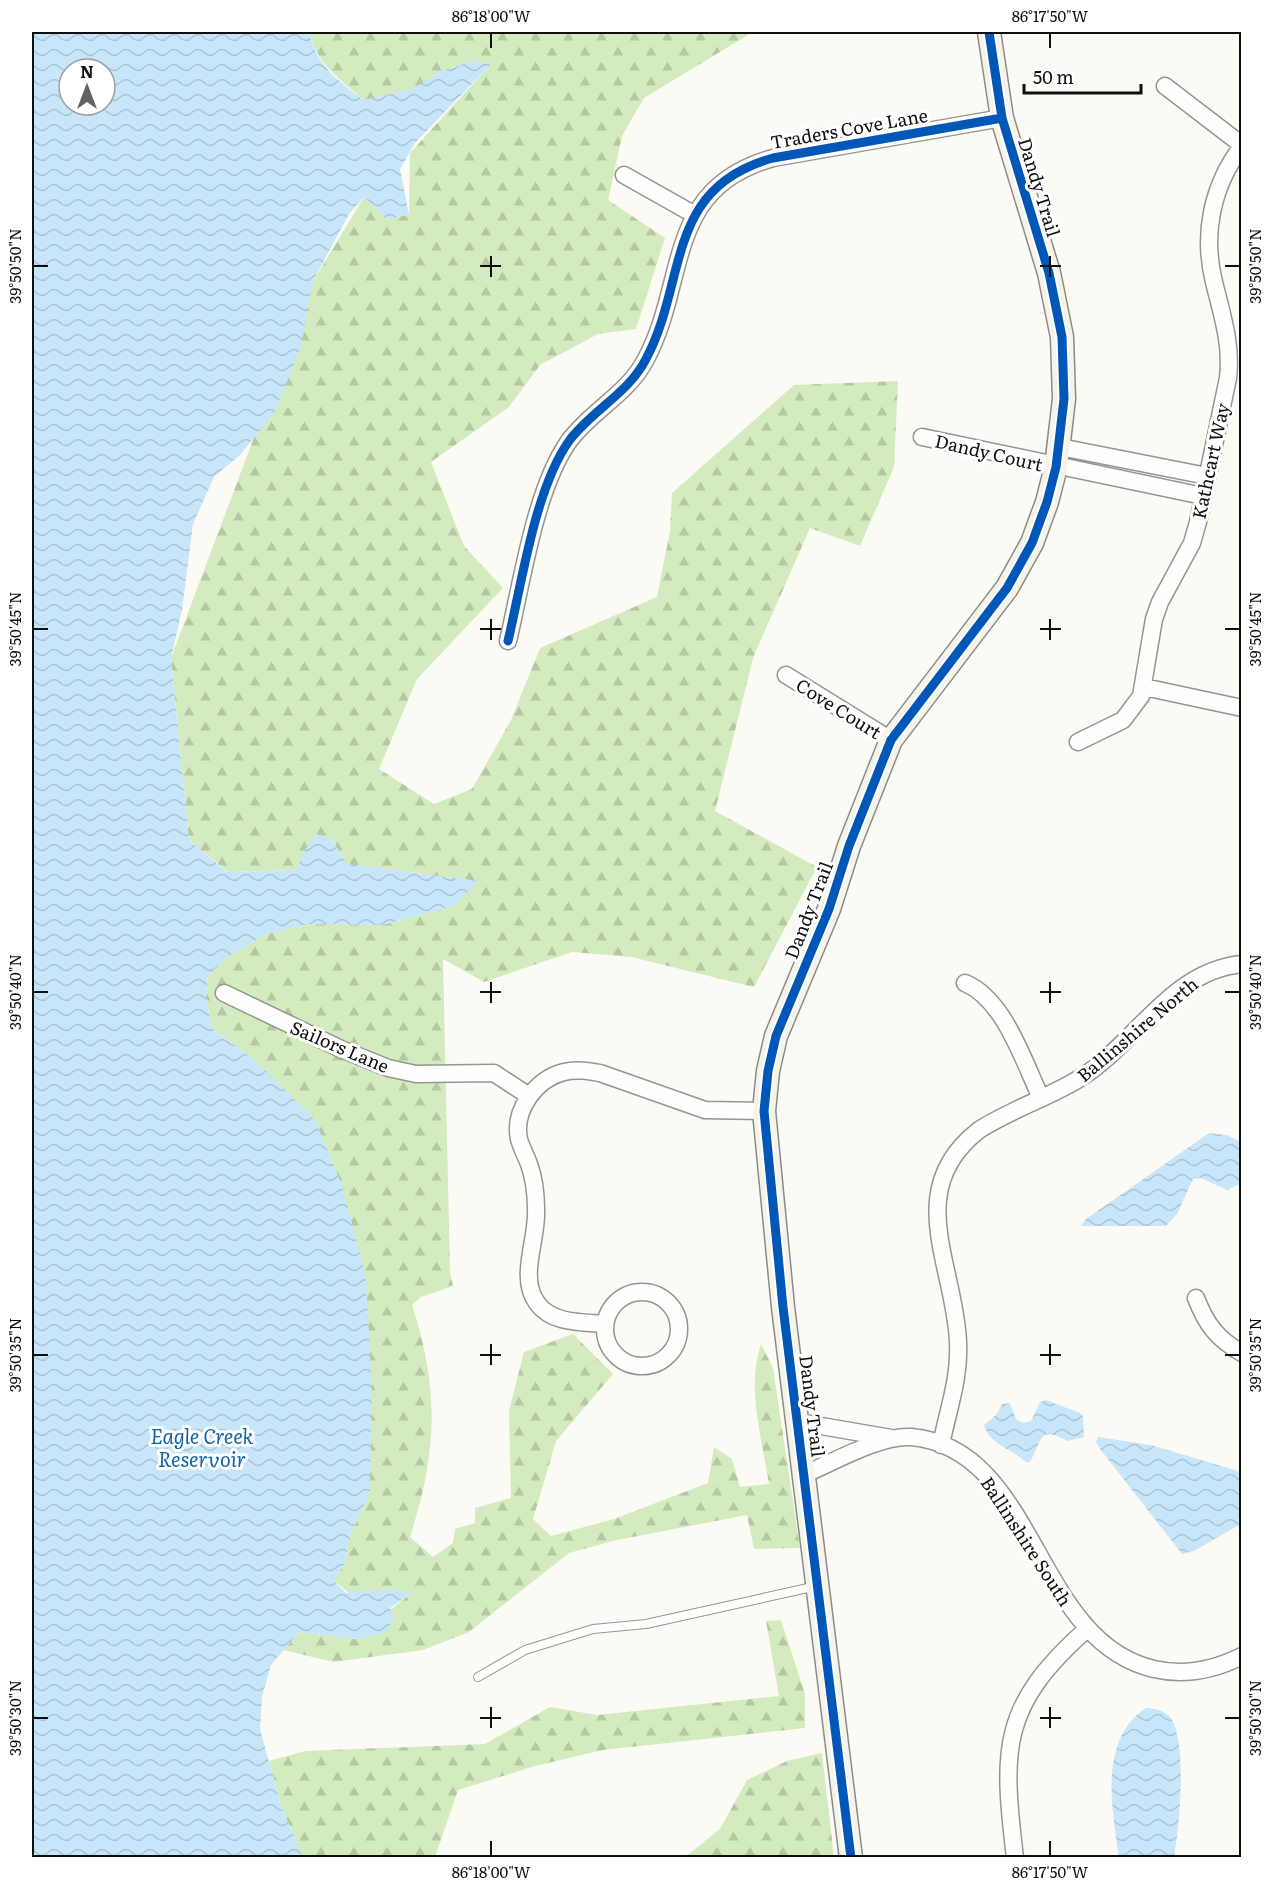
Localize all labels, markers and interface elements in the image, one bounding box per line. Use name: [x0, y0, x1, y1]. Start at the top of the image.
text: 86°18'00"W: [452, 4, 531, 27]
text: 86°17'50"W: [1012, 4, 1089, 27]
north arrow: [57, 57, 117, 117]
scale bar: [1024, 57, 1141, 95]
text: N: [80, 59, 94, 83]
text: 50 m: [1033, 63, 1074, 90]
street label: Traders Cove Lane: [768, 101, 930, 155]
street label: Dandy Trail: [1012, 134, 1068, 240]
text: 39°50'50"N: [3, 228, 26, 304]
text: 39°50'50"N: [1243, 228, 1266, 304]
street label: Kathcart Way: [1185, 400, 1236, 521]
street label: Dandy Court: [933, 427, 1046, 478]
text: 39°50'45"N: [3, 592, 26, 666]
text: 39°50'45"N: [1243, 592, 1266, 666]
street label: Cove Court: [791, 671, 888, 745]
street label: Dandy Trail: [777, 857, 839, 963]
text: 39°50'40"N: [3, 954, 26, 1030]
text: 39°50'40"N: [1243, 954, 1266, 1030]
street label: Ballinshire North: [1071, 970, 1204, 1088]
street label: Sailors Lane: [286, 1013, 394, 1079]
text: 39°50'35"N: [3, 1318, 26, 1392]
text: 39°50'35"N: [1243, 1318, 1266, 1392]
street label: Dandy Trail: [793, 1353, 833, 1459]
water label: Eagle Creek Reservoir: [151, 1420, 253, 1473]
street label: Ballinshire South: [975, 1471, 1079, 1611]
text: 39°50'30"N: [3, 1680, 26, 1756]
text: 39°50'30"N: [1243, 1680, 1266, 1756]
text: 86°18'00"W: [452, 1860, 531, 1883]
text: 86°17'50"W: [1012, 1860, 1089, 1883]

